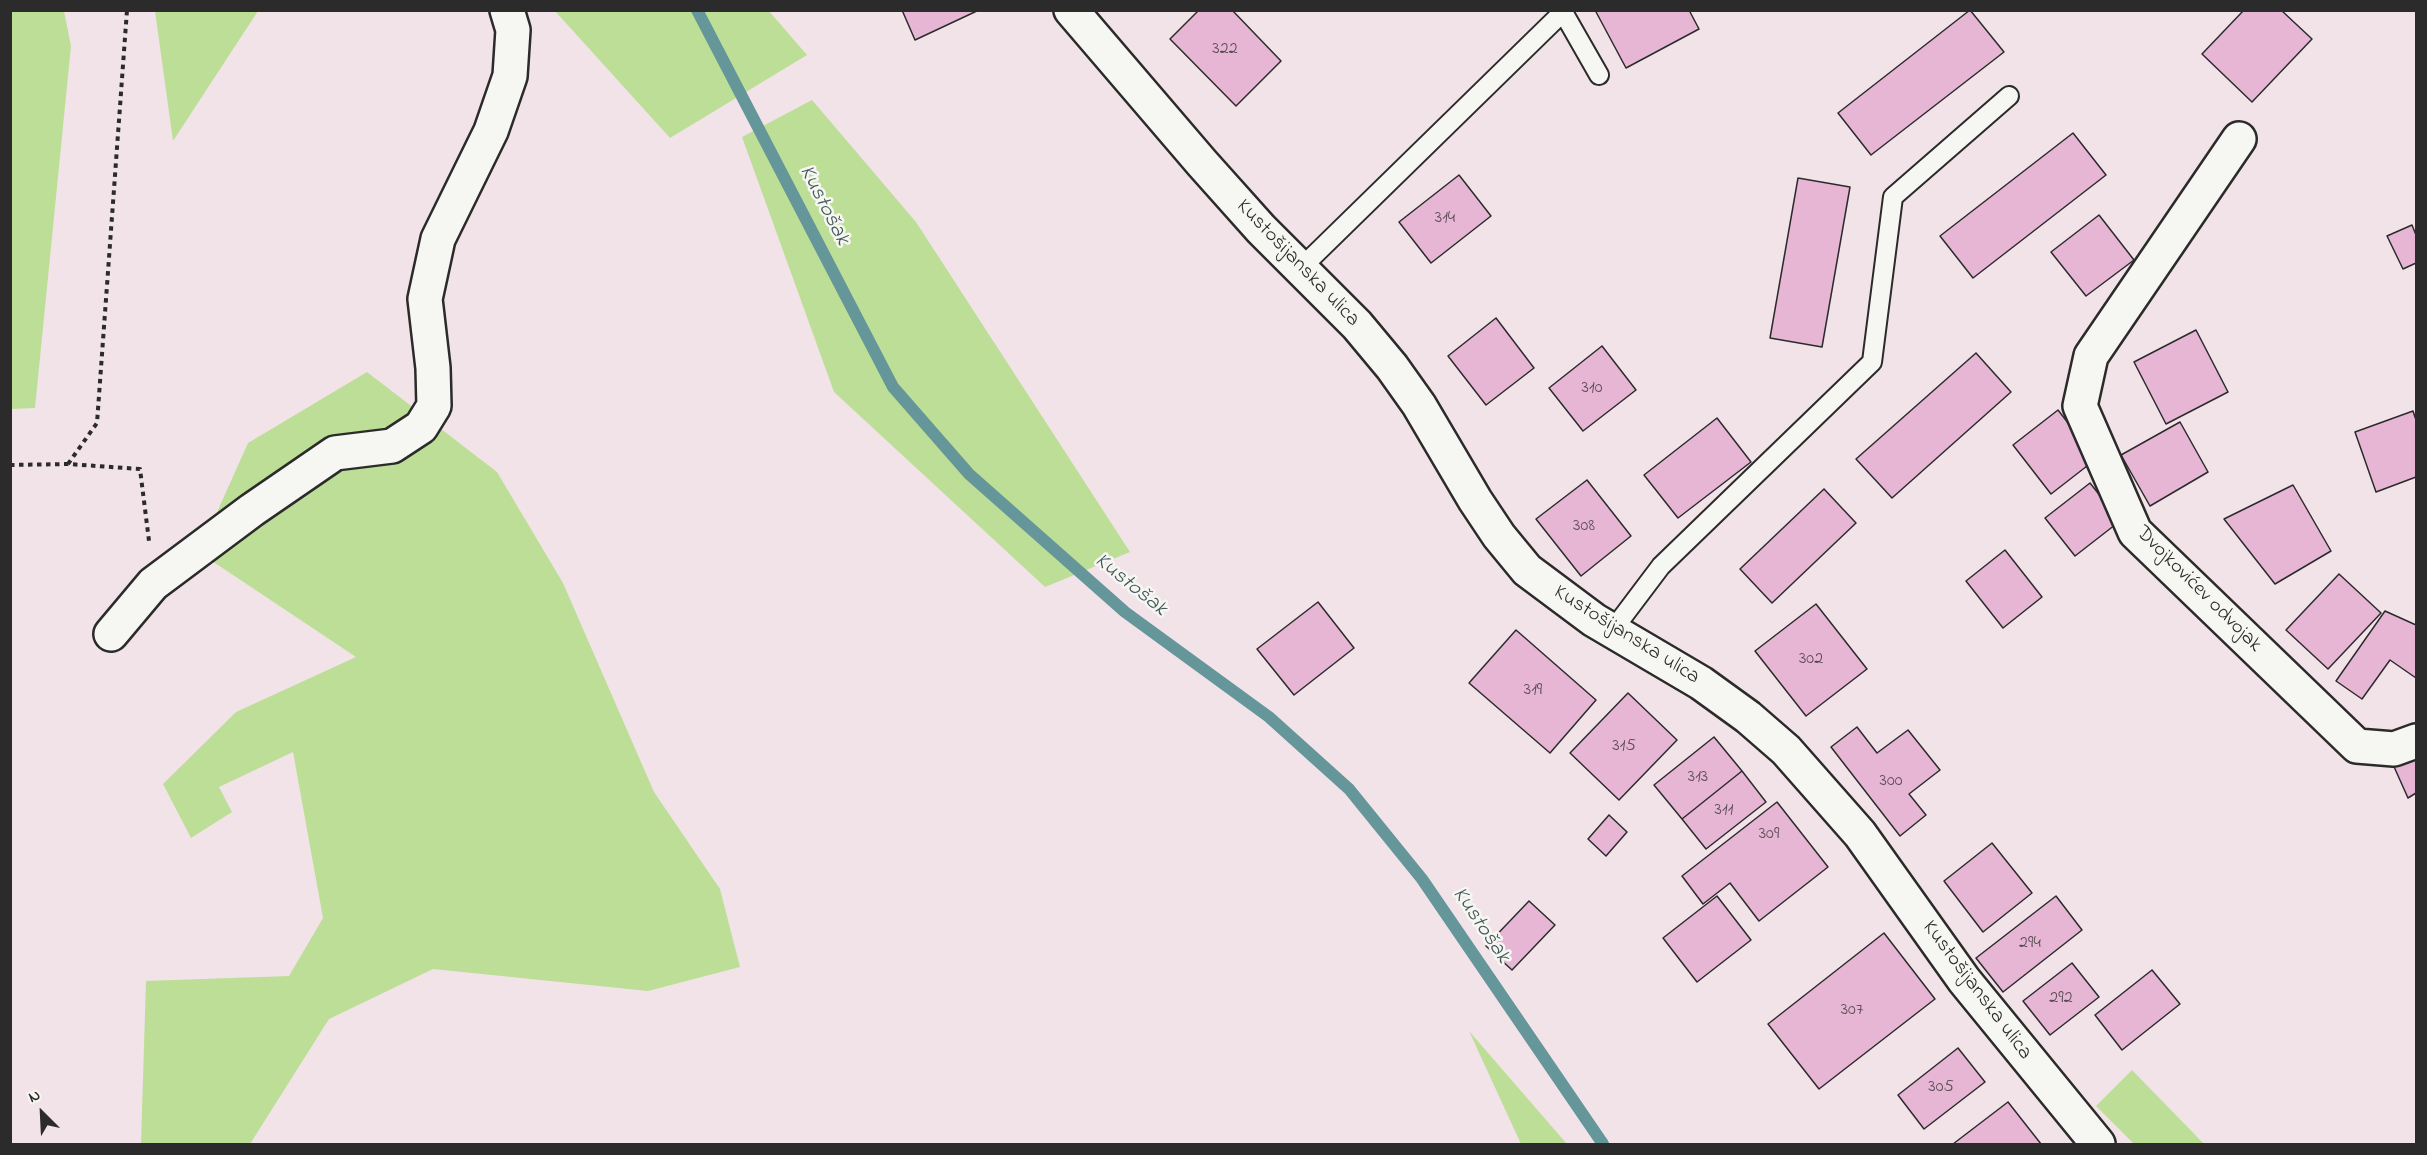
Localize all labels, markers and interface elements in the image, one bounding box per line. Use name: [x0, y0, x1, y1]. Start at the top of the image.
house number: 322: [1212, 39, 1238, 61]
water label: Kustošak: [792, 162, 854, 250]
street label: Kustošijanska ulica: [1230, 195, 1364, 333]
house number: 314: [1435, 208, 1455, 230]
house number: 310: [1582, 378, 1602, 400]
house number: 308: [1573, 516, 1595, 538]
street label: Dvojkovićev odvojak: [2130, 522, 2266, 658]
water label: Kustošak: [1088, 549, 1172, 623]
street label: Kustošijanska ulica: [1548, 581, 1704, 691]
house number: 302: [1799, 649, 1823, 671]
house number: 319: [1524, 680, 1542, 702]
house number: 315: [1612, 736, 1636, 758]
house number: 313: [1688, 767, 1708, 789]
house number: 300: [1880, 771, 1902, 793]
house number: 311: [1715, 800, 1733, 822]
house number: 309: [1759, 824, 1779, 846]
water label: Kustošak: [1445, 883, 1515, 969]
street label: Kustošijanska ulica: [1916, 917, 2036, 1065]
house number: 294: [2019, 933, 2041, 955]
house number: 292: [2049, 988, 2073, 1010]
house number: 307: [1841, 1000, 1863, 1022]
house number: 305: [1928, 1077, 1954, 1099]
north arrow: [12, 1083, 72, 1143]
text: N: [25, 1083, 44, 1110]

